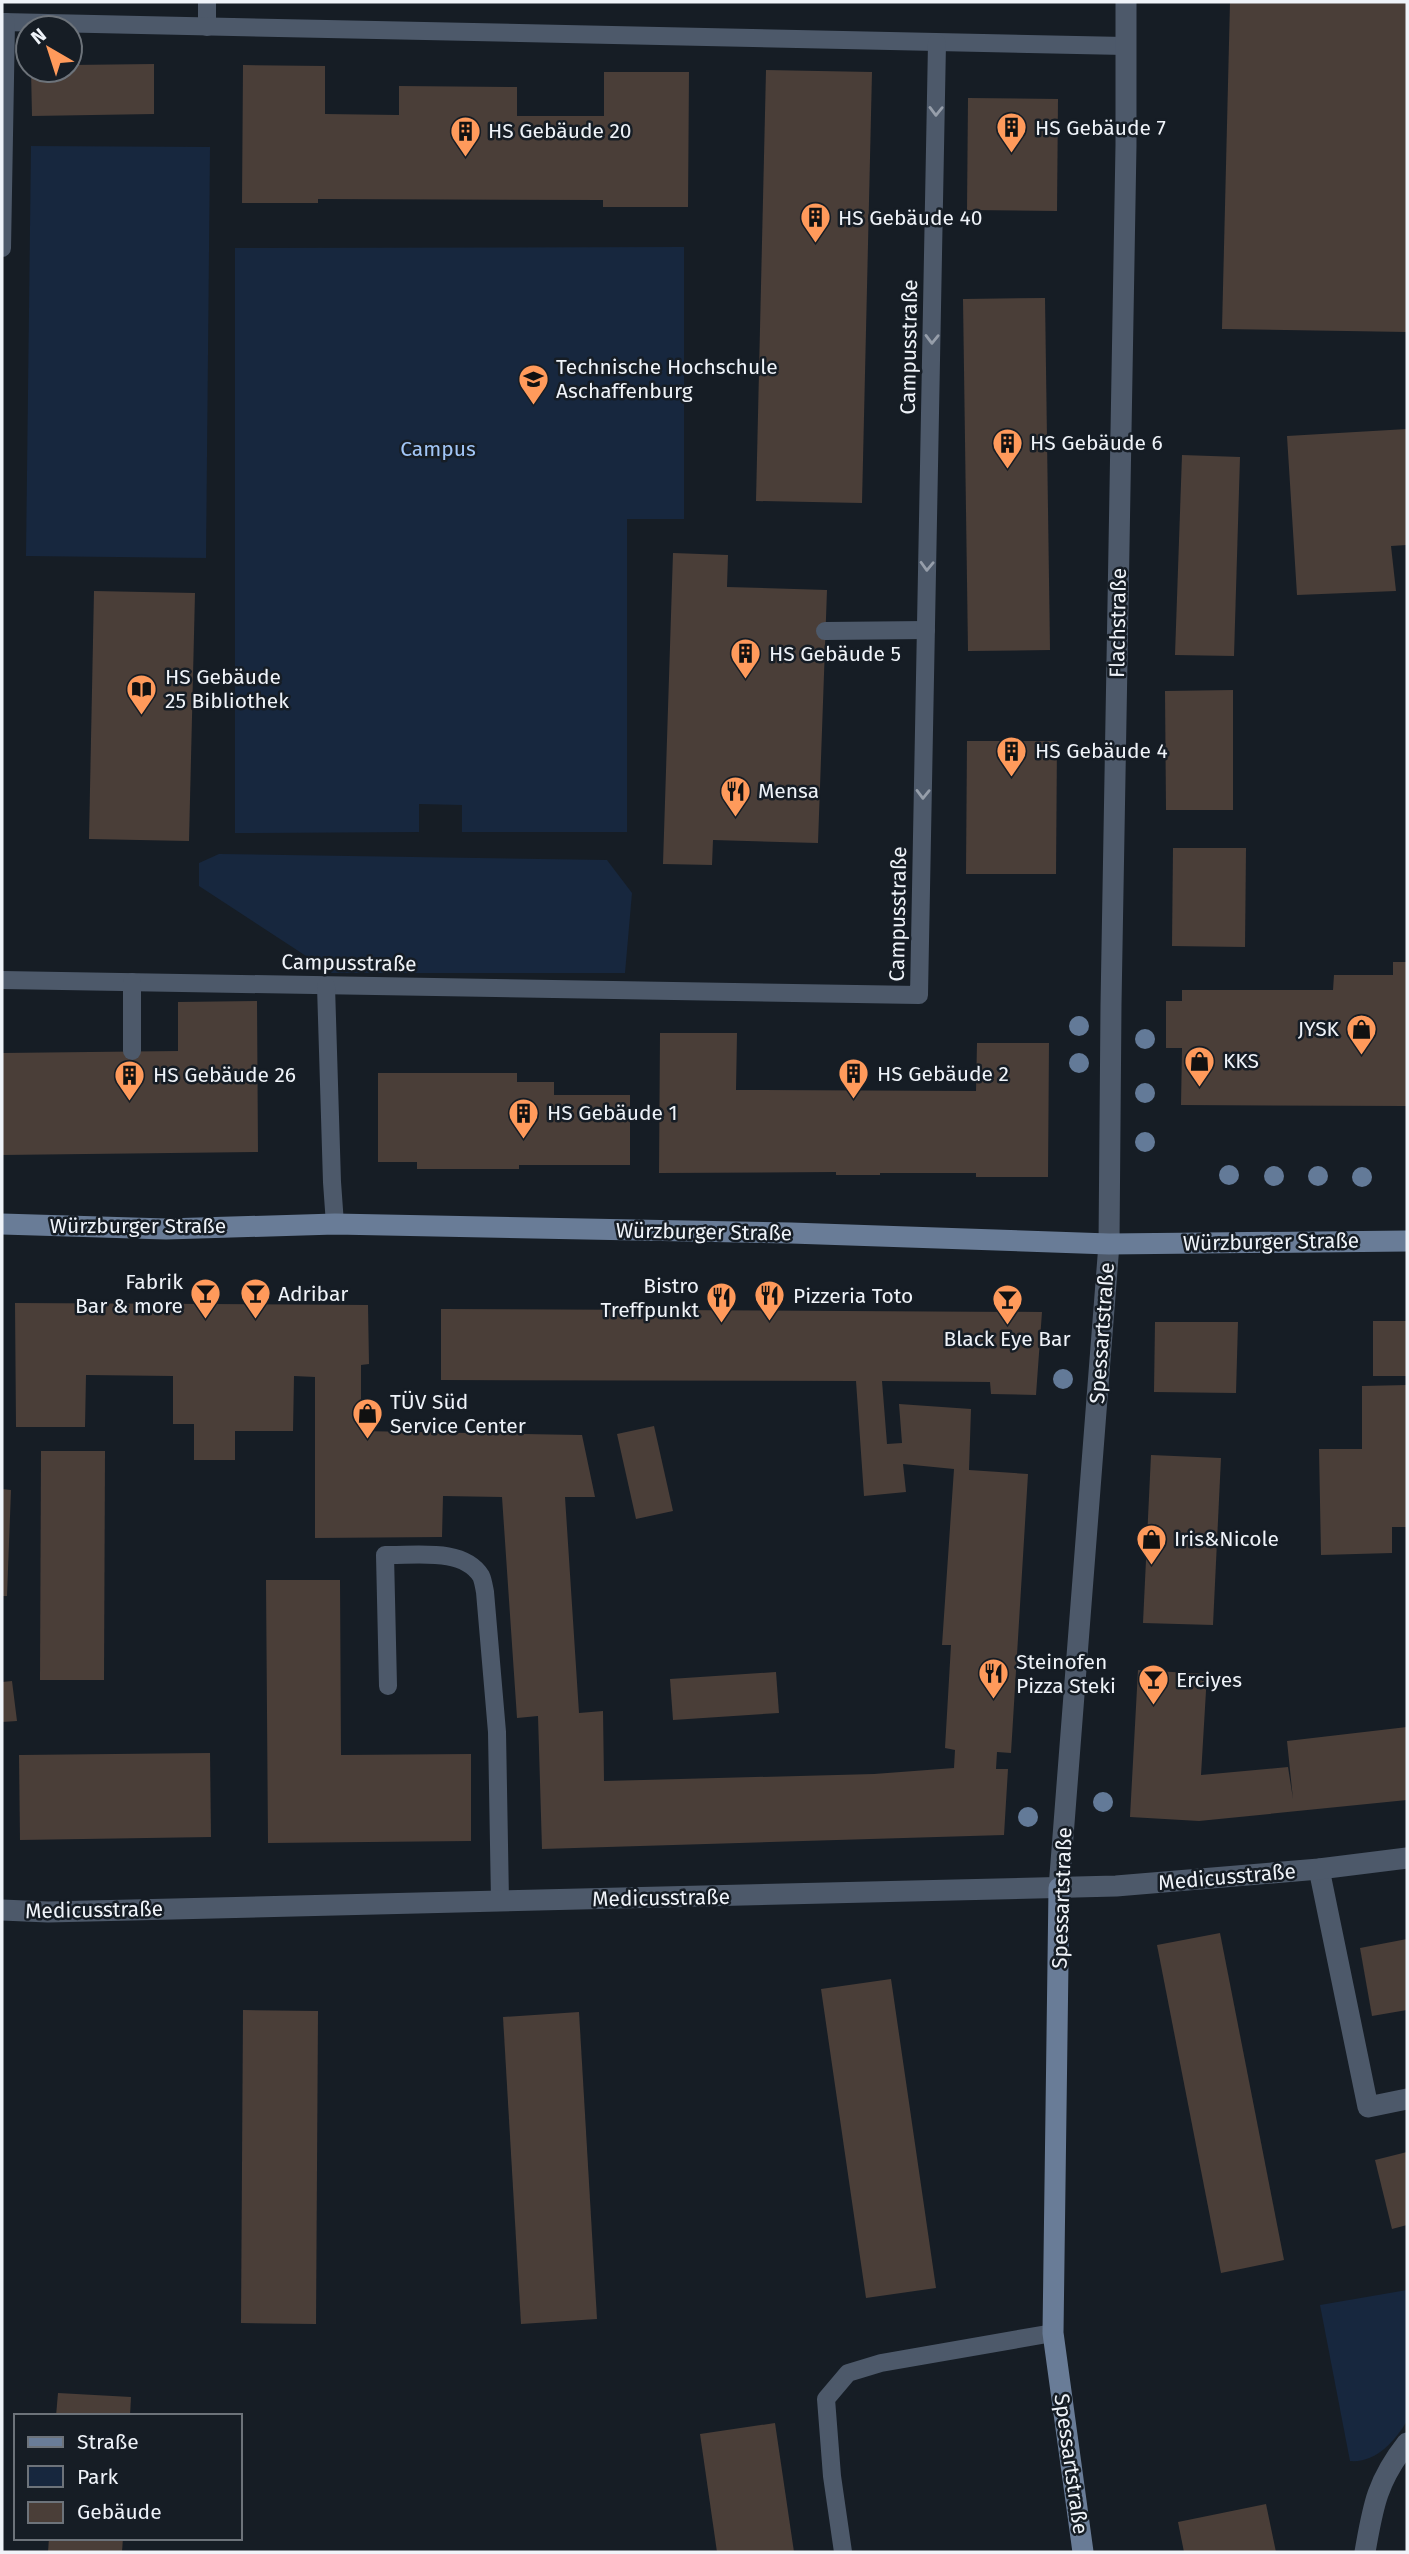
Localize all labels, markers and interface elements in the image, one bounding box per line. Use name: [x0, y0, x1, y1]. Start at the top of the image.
north arrow: [14, 14, 84, 84]
text: N: [26, 23, 51, 49]
one-way arrow: [928, 107, 944, 117]
building icon: HS Gebäude 7: [995, 111, 1029, 155]
building icon: HS Gebäude 20: [448, 114, 482, 158]
place label: HS Gebäude 7: [1035, 115, 1166, 141]
place label: HS Gebäude 20: [488, 118, 632, 144]
building icon: HS Gebäude 40: [798, 201, 832, 245]
place label: HS Gebäude 40: [838, 205, 982, 231]
street label: Campusstraße: [895, 279, 923, 415]
one-way arrow: [924, 334, 939, 345]
place label: Technische Hochschule Aschaffenburg: [556, 354, 778, 404]
school or university icon: Technische Hochschule Aschaffenburg: [516, 362, 550, 406]
building icon: HS Gebäude 6: [990, 426, 1024, 470]
place label: HS Gebäude 6: [1030, 430, 1163, 456]
park label: Campus: [400, 436, 476, 462]
one-way arrow: [920, 561, 935, 572]
street label: Flachstraße: [1104, 568, 1132, 678]
building icon: HS Gebäude 5: [729, 637, 763, 681]
place label: HS Gebäude 5: [769, 641, 901, 667]
place label: HS Gebäude 25 Bibliothek: [165, 664, 289, 714]
library icon: HS Gebäude 25 Bibliothek: [125, 672, 159, 716]
building icon: HS Gebäude 4: [995, 734, 1029, 778]
place label: HS Gebäude 4: [1035, 738, 1168, 764]
restaurant icon: Mensa: [718, 774, 752, 818]
place label: Mensa: [758, 778, 819, 804]
one-way arrow: [915, 789, 930, 800]
street label: Campusstraße: [884, 846, 912, 982]
street label: Campusstraße: [281, 949, 417, 977]
shop icon: JYSK: [1345, 1012, 1379, 1056]
place label: JYSK: [1298, 1016, 1340, 1042]
shop icon: KKS: [1183, 1044, 1217, 1088]
place label: KKS: [1223, 1048, 1259, 1074]
building icon: HS Gebäude 2: [837, 1057, 871, 1101]
building icon: HS Gebäude 26: [113, 1058, 147, 1102]
place label: HS Gebäude 2: [877, 1061, 1009, 1087]
place label: HS Gebäude 26: [153, 1062, 296, 1088]
building icon: HS Gebäude 1: [507, 1096, 541, 1140]
place label: HS Gebäude 1: [547, 1100, 678, 1126]
street label: Würzburger Straße: [50, 1213, 226, 1239]
street label: Würzburger Straße: [616, 1217, 792, 1247]
street label: Würzburger Straße: [1183, 1227, 1359, 1257]
street label: Spessartstraße: [1084, 1261, 1120, 1405]
place label: Fabrik Bar & more: [75, 1269, 183, 1319]
place label: Bistro Treffpunkt: [600, 1273, 699, 1323]
bar icon: Fabrik Bar & more: [189, 1277, 223, 1321]
bar icon: Adribar: [238, 1277, 272, 1321]
restaurant icon: Pizzeria Toto: [753, 1279, 787, 1323]
place label: Adribar: [278, 1281, 348, 1307]
restaurant icon: Bistro Treffpunkt: [705, 1281, 739, 1325]
bar icon: Black Eye Bar: [990, 1282, 1024, 1326]
place label: Pizzeria Toto: [793, 1283, 913, 1309]
place label: Black Eye Bar: [944, 1326, 1070, 1352]
place label: TÜV Süd Service Center: [390, 1389, 526, 1439]
shop icon: TÜV Süd Service Center: [350, 1397, 384, 1441]
shop icon: Iris&Nicole: [1134, 1522, 1168, 1566]
place label: Iris&Nicole: [1174, 1526, 1279, 1552]
place label: Steinofen Pizza Steki: [1016, 1649, 1116, 1699]
restaurant icon: Steinofen Pizza Steki: [976, 1657, 1010, 1701]
bar icon: Erciyes: [1136, 1663, 1170, 1707]
place label: Erciyes: [1176, 1667, 1242, 1693]
street label: Spessartstraße: [1047, 1827, 1077, 1969]
street label: Medicusstraße: [1157, 1858, 1297, 1896]
street label: Medicusstraße: [592, 1884, 730, 1912]
street label: Medicusstraße: [25, 1896, 163, 1924]
street label: Spessartstraße: [1048, 2392, 1094, 2536]
legend: [14, 2414, 242, 2540]
text: Straße: [77, 2429, 139, 2455]
text: Park: [77, 2464, 119, 2490]
text: Gebäude: [77, 2499, 162, 2525]

